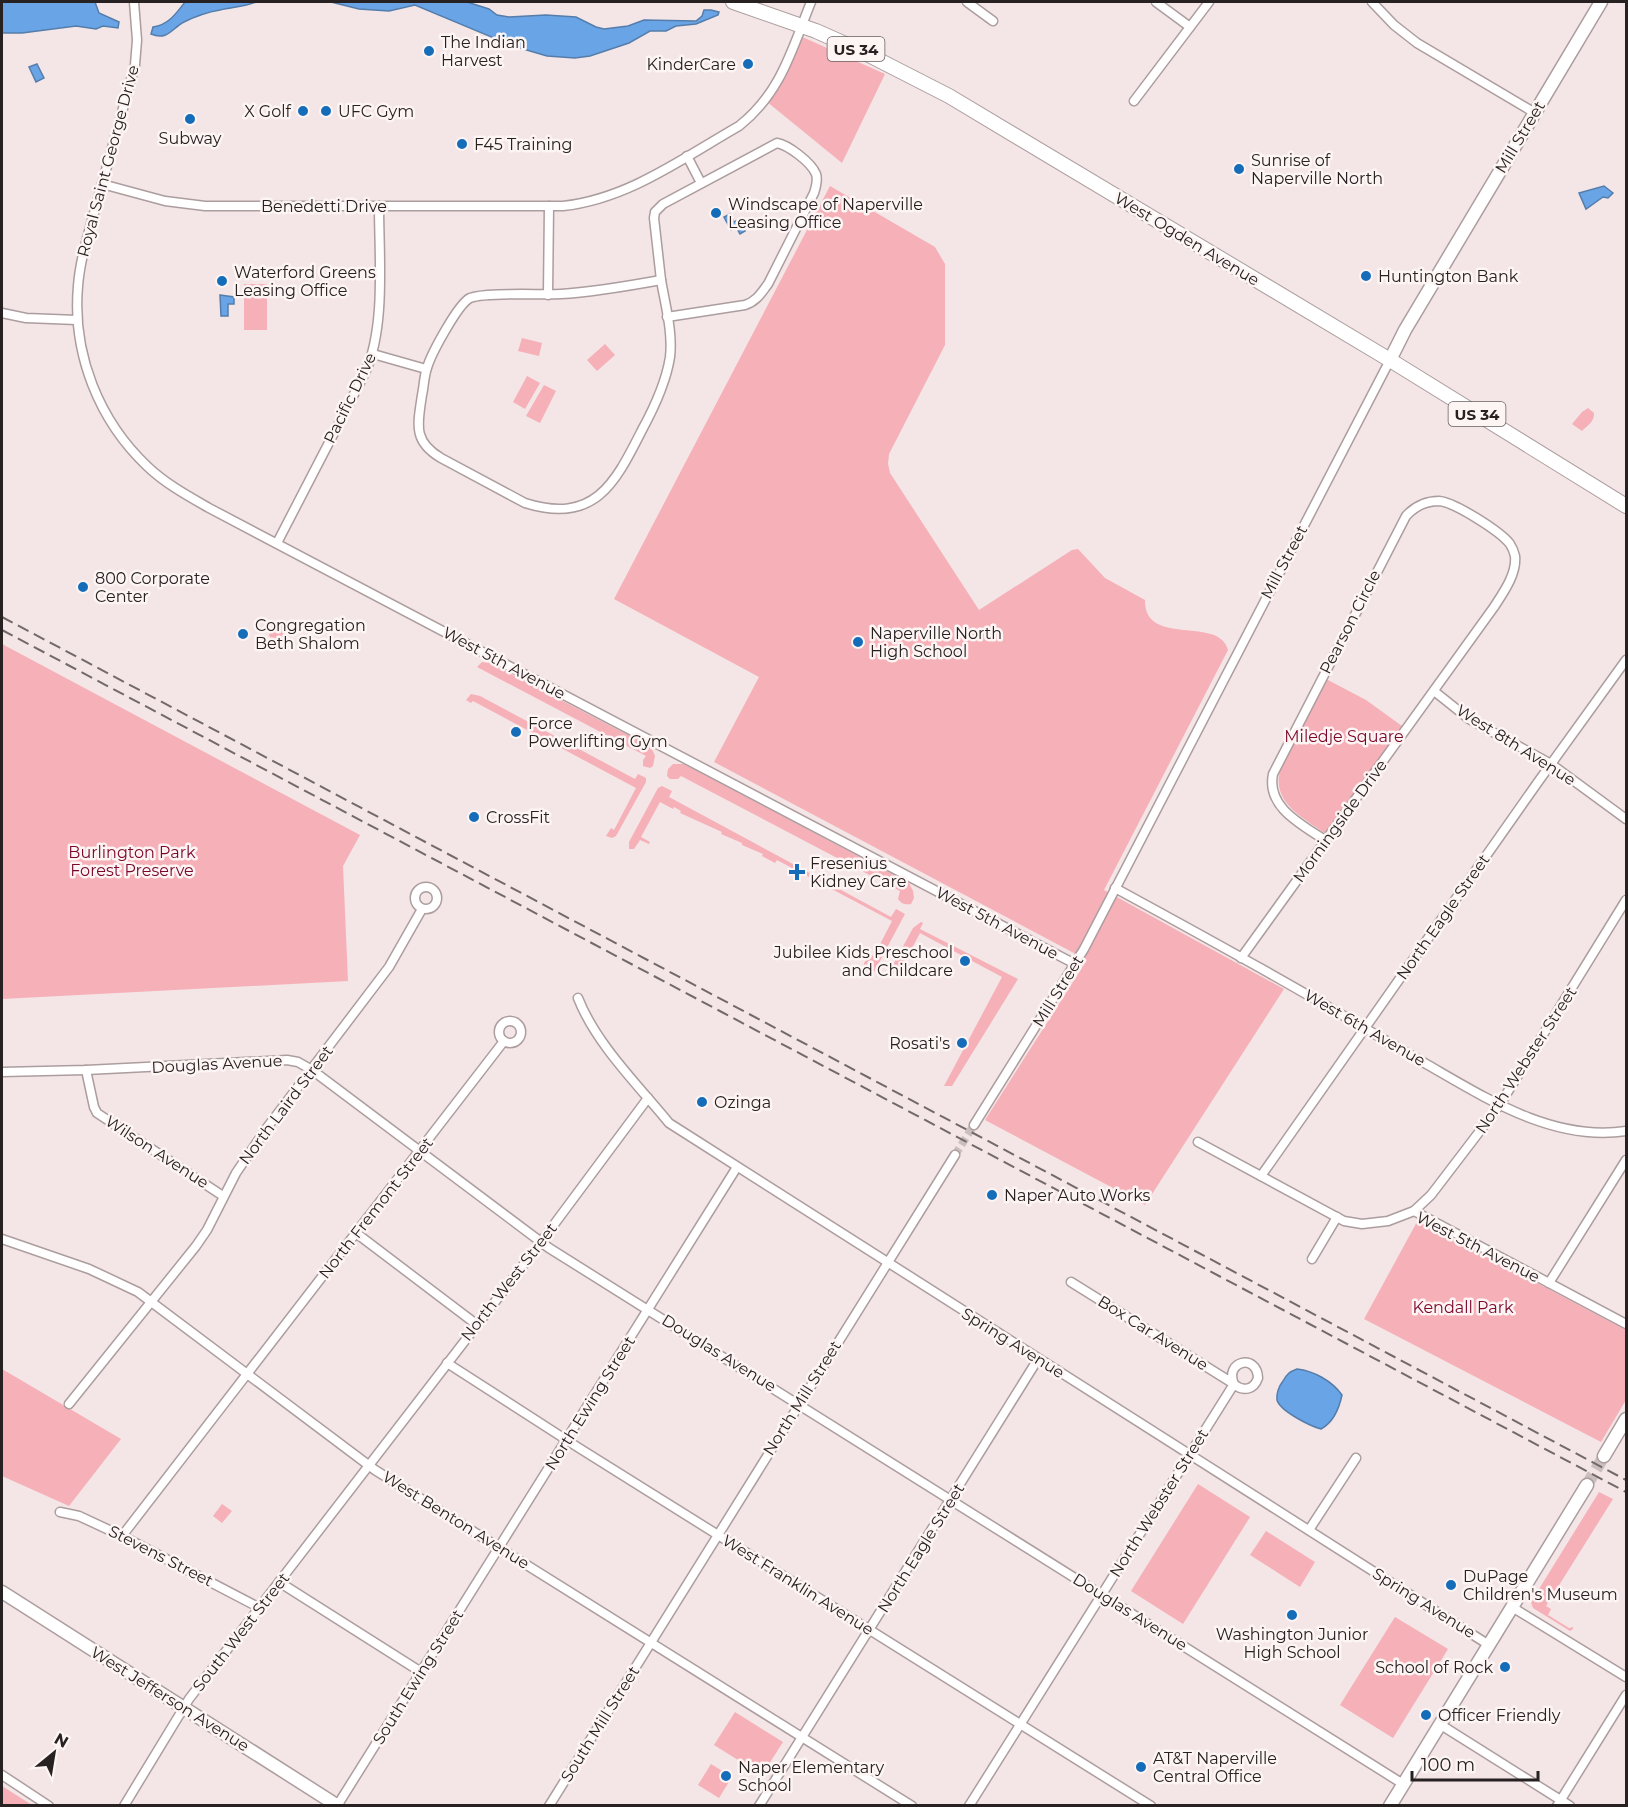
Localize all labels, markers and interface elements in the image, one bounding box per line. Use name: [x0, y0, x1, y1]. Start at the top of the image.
place label: The Indian Harvest: [441, 33, 526, 70]
road number: US 34: [828, 37, 884, 61]
marker: The Indian Harvest: [422, 44, 436, 58]
place label: KinderCare: [646, 55, 736, 74]
marker: KinderCare: [741, 57, 755, 71]
street label: Royal Saint George Drive: [73, 63, 143, 259]
street label: Mill Street: [1491, 97, 1549, 177]
place label: X Golf: [244, 102, 292, 121]
place label: UFC Gym: [338, 102, 414, 121]
marker: X Golf: [296, 104, 310, 118]
marker: UFC Gym: [319, 104, 333, 118]
marker: Subway: [183, 112, 197, 126]
place label: Subway: [159, 129, 222, 148]
place label: F45 Training: [474, 135, 573, 154]
marker: F45 Training: [455, 137, 469, 151]
place label: Sunrise of Naperville North: [1251, 151, 1383, 188]
marker: Sunrise of Naperville North: [1232, 162, 1246, 176]
street label: West Ogden Avenue: [1111, 188, 1263, 290]
place label: Windscape of Naperville Leasing Office: [728, 195, 923, 232]
street label: Benedetti Drive: [261, 197, 387, 216]
marker: Windscape of Naperville Leasing Office: [709, 206, 723, 220]
place label: Waterford Greens Leasing Office: [234, 263, 376, 300]
place label: Huntington Bank: [1378, 267, 1519, 286]
marker: Huntington Bank: [1359, 269, 1373, 283]
marker: Waterford Greens Leasing Office: [215, 274, 229, 288]
street label: Pacific Drive: [320, 350, 380, 446]
road number: US 34: [1448, 402, 1506, 426]
street label: Mill Street: [1257, 521, 1312, 602]
street label: Pearson Circle: [1316, 567, 1384, 677]
place label: 800 Corporate Center: [95, 569, 210, 606]
marker: 800 Corporate Center: [76, 580, 90, 594]
place label: Congregation Beth Shalom: [255, 616, 366, 653]
street label: West 5th Avenue: [439, 623, 569, 703]
place label: Naperville North High School: [870, 624, 1002, 661]
marker: Congregation Beth Shalom: [236, 627, 250, 641]
marker: Naperville North High School: [851, 635, 865, 649]
street label: West 8th Avenue: [1453, 701, 1579, 789]
place label: Force Powerlifting Gym: [528, 714, 668, 751]
marker: Force Powerlifting Gym: [509, 725, 523, 739]
park label: Miledje Square: [1284, 727, 1404, 746]
street label: Morningside Drive: [1289, 756, 1391, 886]
place label: CrossFit: [486, 808, 550, 827]
marker: CrossFit: [467, 810, 481, 824]
park label: Burlington Park Forest Preserve: [68, 843, 196, 880]
street label: North Eagle Street: [1393, 850, 1494, 983]
place label: Fresenius Kidney Care: [810, 854, 906, 891]
marker: Fresenius Kidney Care: [788, 863, 806, 881]
street label: West 5th Avenue: [932, 883, 1062, 963]
place label: Jubilee Kids Preschool and Childcare: [773, 943, 953, 980]
street label: Mill Street: [1029, 951, 1088, 1030]
marker: Jubilee Kids Preschool and Childcare: [958, 954, 972, 968]
street label: North Webster Street: [1471, 983, 1581, 1137]
street label: West 6th Avenue: [1301, 986, 1429, 1070]
place label: Rosati's: [889, 1034, 950, 1053]
marker: Rosati's: [955, 1036, 969, 1050]
street label: North Laird Street: [235, 1041, 337, 1168]
street label: Douglas Avenue: [151, 1051, 283, 1077]
place label: Ozinga: [714, 1093, 771, 1112]
marker: Ozinga: [695, 1095, 709, 1109]
street label: Wilson Avenue: [102, 1112, 212, 1192]
street label: North Fremont Street: [315, 1133, 437, 1282]
place label: Naper Auto Works: [1004, 1186, 1151, 1205]
marker: Naper Auto Works: [985, 1188, 999, 1202]
street label: West 5th Avenue: [1413, 1208, 1543, 1286]
street label: North West Street: [457, 1219, 561, 1345]
street label: Box Car Avenue: [1094, 1292, 1212, 1374]
park label: Kendall Park: [1412, 1298, 1514, 1317]
street label: Spring Avenue: [958, 1304, 1068, 1382]
street label: Douglas Avenue: [658, 1310, 780, 1396]
street label: North Ewing Street: [541, 1332, 639, 1474]
street label: North Mill Street: [759, 1337, 845, 1459]
street label: North Webster Street: [1106, 1425, 1213, 1581]
street label: West Benton Avenue: [379, 1467, 533, 1573]
street label: North Eagle Street: [874, 1479, 969, 1616]
street label: Stevens Street: [106, 1521, 217, 1591]
street label: West Franklin Avenue: [719, 1531, 877, 1639]
street label: Spring Avenue: [1369, 1564, 1479, 1642]
place label: DuPage Children's Museum: [1463, 1567, 1618, 1604]
street label: South West Street: [189, 1568, 294, 1695]
street label: Douglas Avenue: [1069, 1569, 1191, 1655]
marker: DuPage Children's Museum: [1444, 1578, 1458, 1592]
street label: South Ewing Street: [369, 1606, 467, 1748]
marker: Washington Junior High School: [1285, 1608, 1299, 1622]
place label: Washington Junior High School: [1216, 1625, 1368, 1662]
street label: West Jefferson Avenue: [87, 1643, 253, 1755]
place label: School of Rock: [1375, 1658, 1493, 1677]
marker: School of Rock: [1498, 1660, 1512, 1674]
street label: South Mill Street: [557, 1662, 644, 1785]
place label: Officer Friendly: [1438, 1706, 1561, 1725]
marker: Officer Friendly: [1419, 1708, 1433, 1722]
north arrow: [24, 1723, 84, 1783]
text: N: [51, 1729, 72, 1752]
scale bar: [1412, 1744, 1538, 1782]
place label: AT&T Naperville Central Office: [1153, 1749, 1277, 1786]
text: 100 m: [1421, 1754, 1475, 1776]
place label: Naper Elementary School: [738, 1758, 885, 1795]
marker: AT&T Naperville Central Office: [1134, 1760, 1148, 1774]
marker: Naper Elementary School: [719, 1769, 733, 1783]

